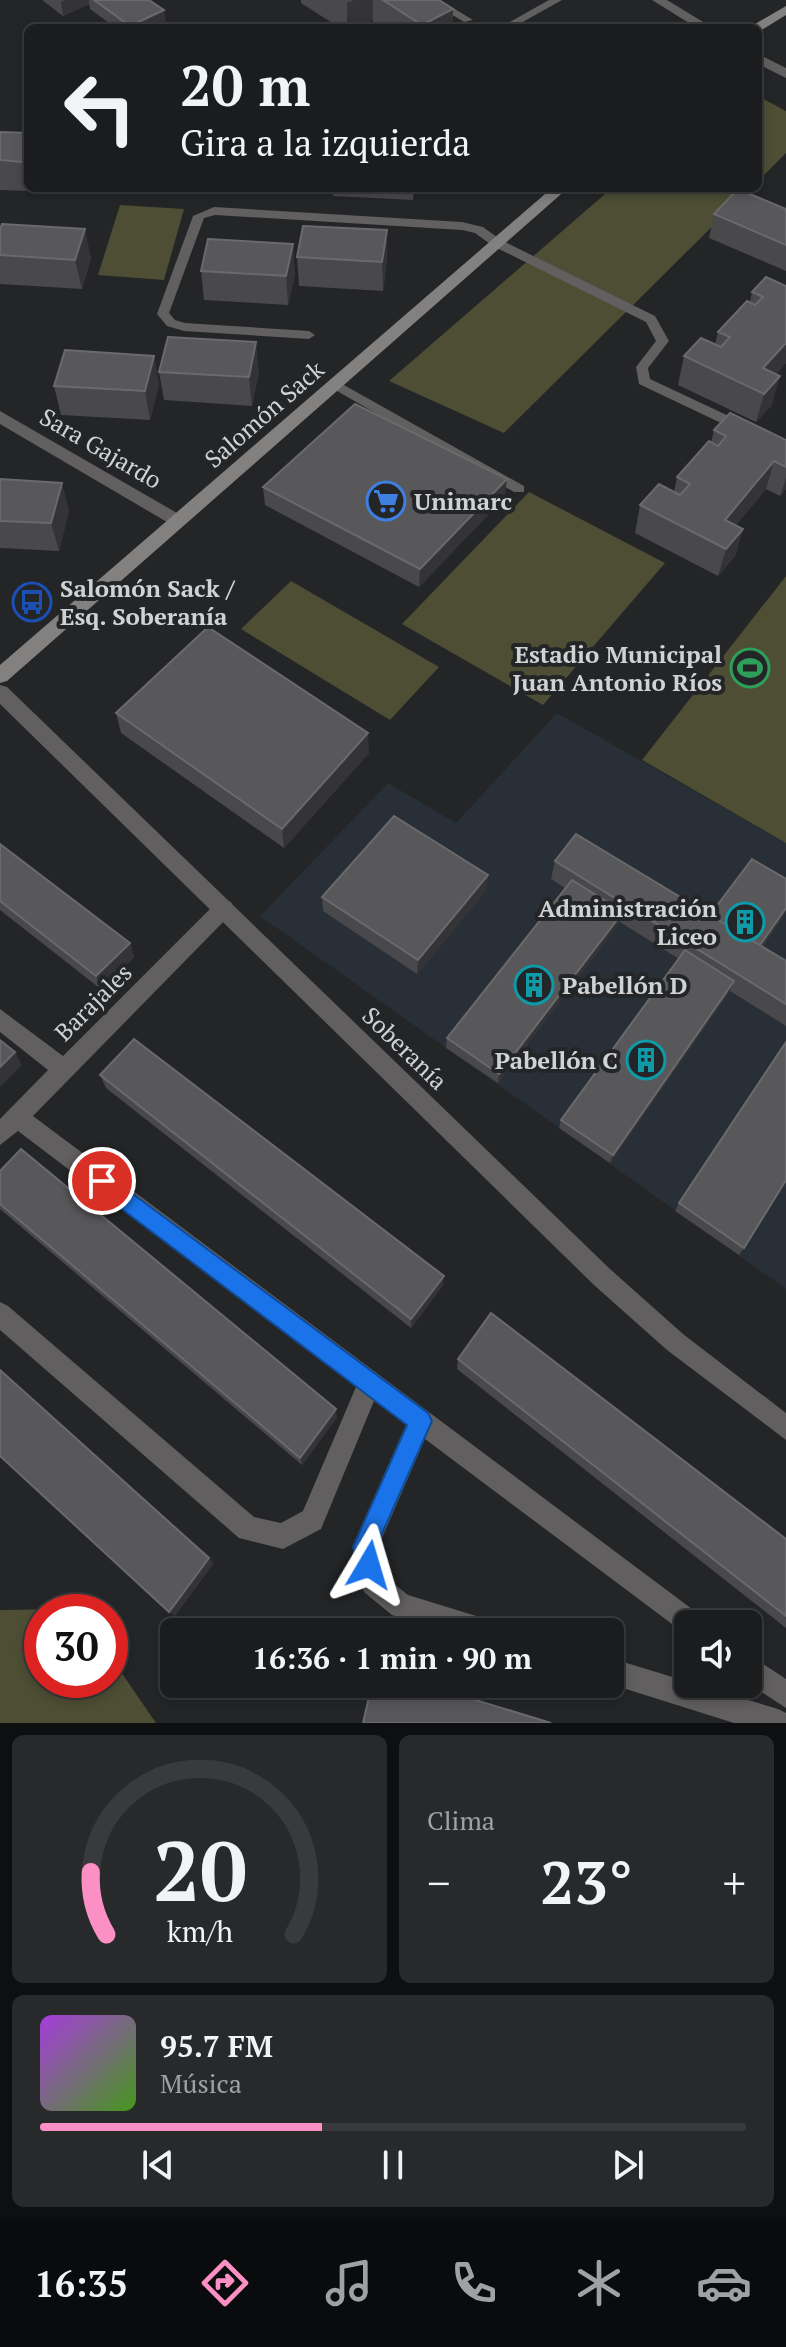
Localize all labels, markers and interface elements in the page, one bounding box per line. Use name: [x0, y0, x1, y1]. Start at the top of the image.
text: 20 m: [180, 48, 310, 122]
icon: left: [48, 56, 152, 160]
text: Gira a la izquierda: [180, 119, 470, 166]
street label: Salomón Sack: [198, 353, 331, 475]
street label: Sara Gajardo: [34, 400, 168, 496]
supermarket icon: Unimarc: [365, 480, 407, 522]
place label: Unimarc: [414, 485, 512, 517]
place label: Salomón Sack / Esq. Soberanía: [60, 572, 236, 632]
bus stop icon: Salomón Sack / Esq. Soberanía: [11, 581, 53, 623]
place label: Estadio Municipal Juan Antonio Ríos: [513, 638, 722, 698]
sports icon: Estadio Municipal Juan Antonio Ríos: [729, 647, 771, 689]
place label: Administración Liceo: [538, 892, 718, 952]
building icon: Administración Liceo: [724, 901, 766, 943]
street label: Barajales: [47, 956, 139, 1048]
building icon: Pabellón D: [513, 964, 555, 1006]
place label: Pabellón D: [562, 969, 687, 1001]
street label: Soberanía: [356, 1000, 454, 1096]
building icon: Pabellón C: [625, 1039, 667, 1081]
place label: Pabellón C: [495, 1044, 618, 1076]
pin: [68, 1147, 136, 1215]
icon: arrive: [80, 1159, 124, 1203]
position arrow: [327, 1523, 411, 1607]
speed limit sign: 30: [24, 1594, 128, 1698]
map controls: [674, 1610, 762, 1698]
button: sound: [674, 1610, 762, 1698]
text: 16:36 · 1 min · 90 m: [252, 1638, 532, 1678]
text: Clima: [427, 1803, 495, 1837]
text: 20: [152, 1815, 247, 1925]
text: 23°: [540, 1842, 633, 1921]
text: −: [427, 1853, 450, 1912]
text: +: [723, 1853, 746, 1912]
text: km/h: [166, 1912, 233, 1950]
text: 95.7 FM: [160, 2026, 273, 2066]
text: Música: [160, 2066, 242, 2100]
icon: previous: [136, 2143, 180, 2187]
icon: pause: [371, 2143, 415, 2187]
icon: next: [606, 2143, 650, 2187]
icon: directions: [197, 2255, 253, 2311]
icon: music: [321, 2255, 377, 2311]
icon: phone: [446, 2255, 502, 2311]
icon: climate: [571, 2255, 627, 2311]
icon: car: [696, 2255, 752, 2311]
text: 16:35: [34, 2260, 128, 2307]

